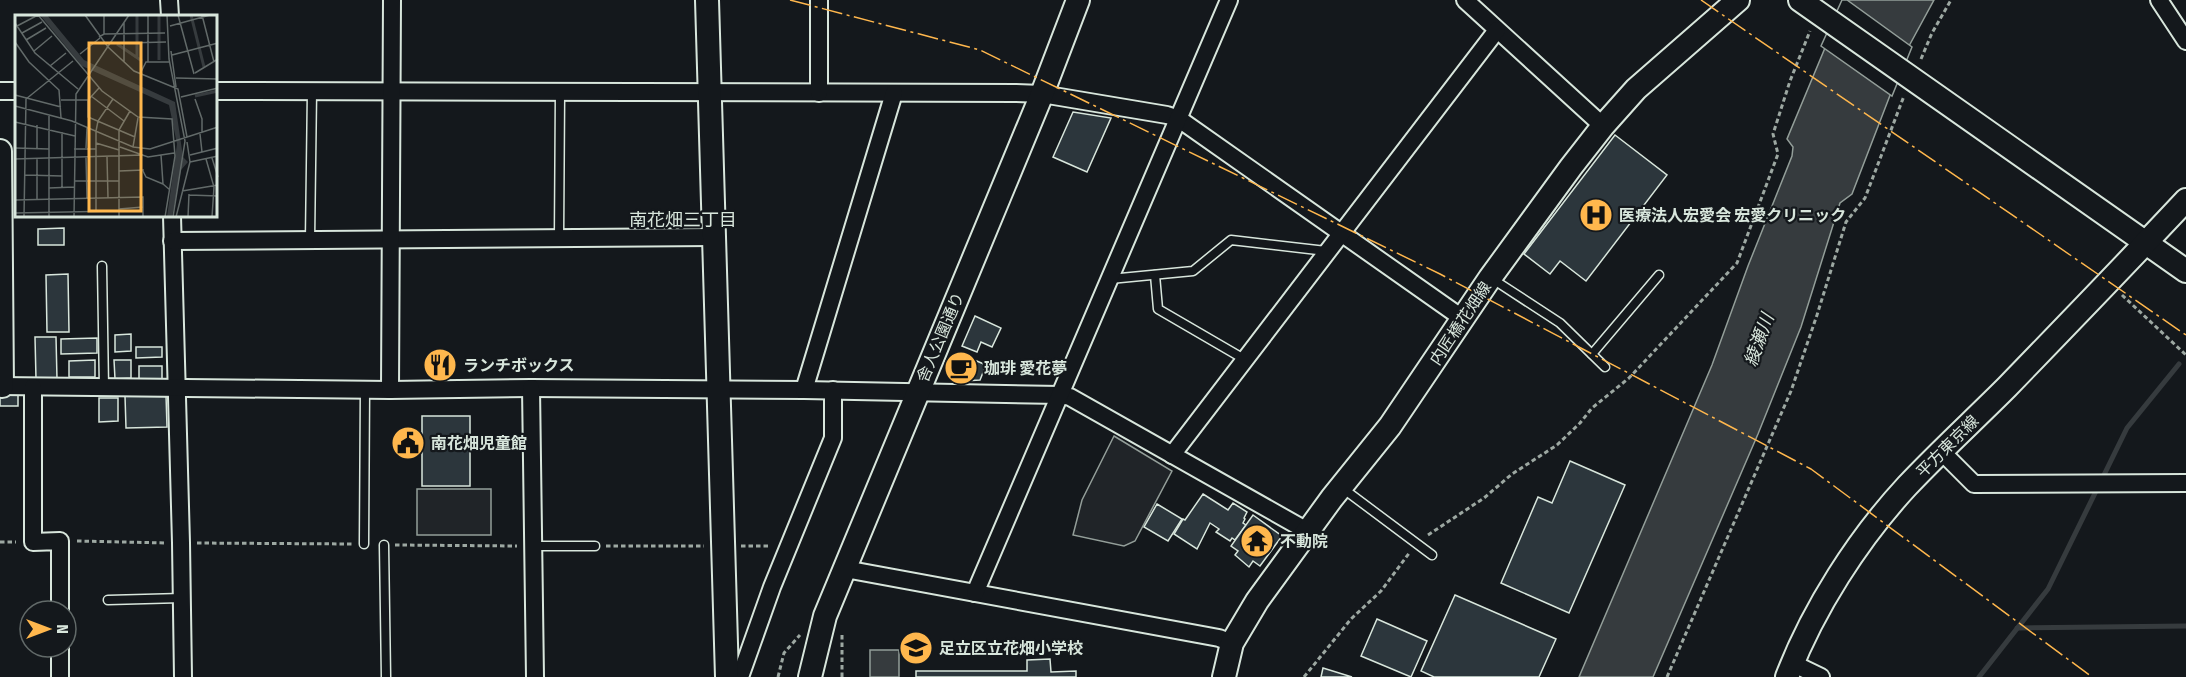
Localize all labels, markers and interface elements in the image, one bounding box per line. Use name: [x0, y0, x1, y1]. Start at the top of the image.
inset map: [15, 15, 218, 218]
hospital icon: 医療法人宏愛会 宏愛クリニック: [1578, 197, 1614, 233]
place label: 医療法人宏愛会 宏愛クリニック: [1619, 206, 1846, 225]
district label: 南花畑三丁目: [629, 209, 737, 231]
street label: 内匠橋花畑線: [1426, 278, 1495, 368]
street label: 舎人公園通り: [913, 289, 968, 385]
water label: 綾瀬川: [1739, 309, 1779, 369]
restaurant icon: ランチボックス: [422, 347, 458, 383]
cafe icon: 珈琲 愛花夢: [943, 350, 979, 386]
place label: ランチボックス: [463, 356, 575, 375]
place label: 珈琲 愛花夢: [984, 359, 1067, 378]
street label: 平方東京線: [1912, 411, 1982, 481]
public building icon: 南花畑児童館: [390, 425, 426, 461]
place label: 南花畑児童館: [431, 434, 527, 453]
temple icon: 不動院: [1239, 523, 1275, 559]
place label: 不動院: [1280, 532, 1328, 551]
north arrow: [18, 599, 78, 659]
text: N: [53, 624, 72, 634]
school or university icon: 足立区立花畑小学校: [898, 630, 934, 666]
place label: 足立区立花畑小学校: [939, 639, 1083, 658]

